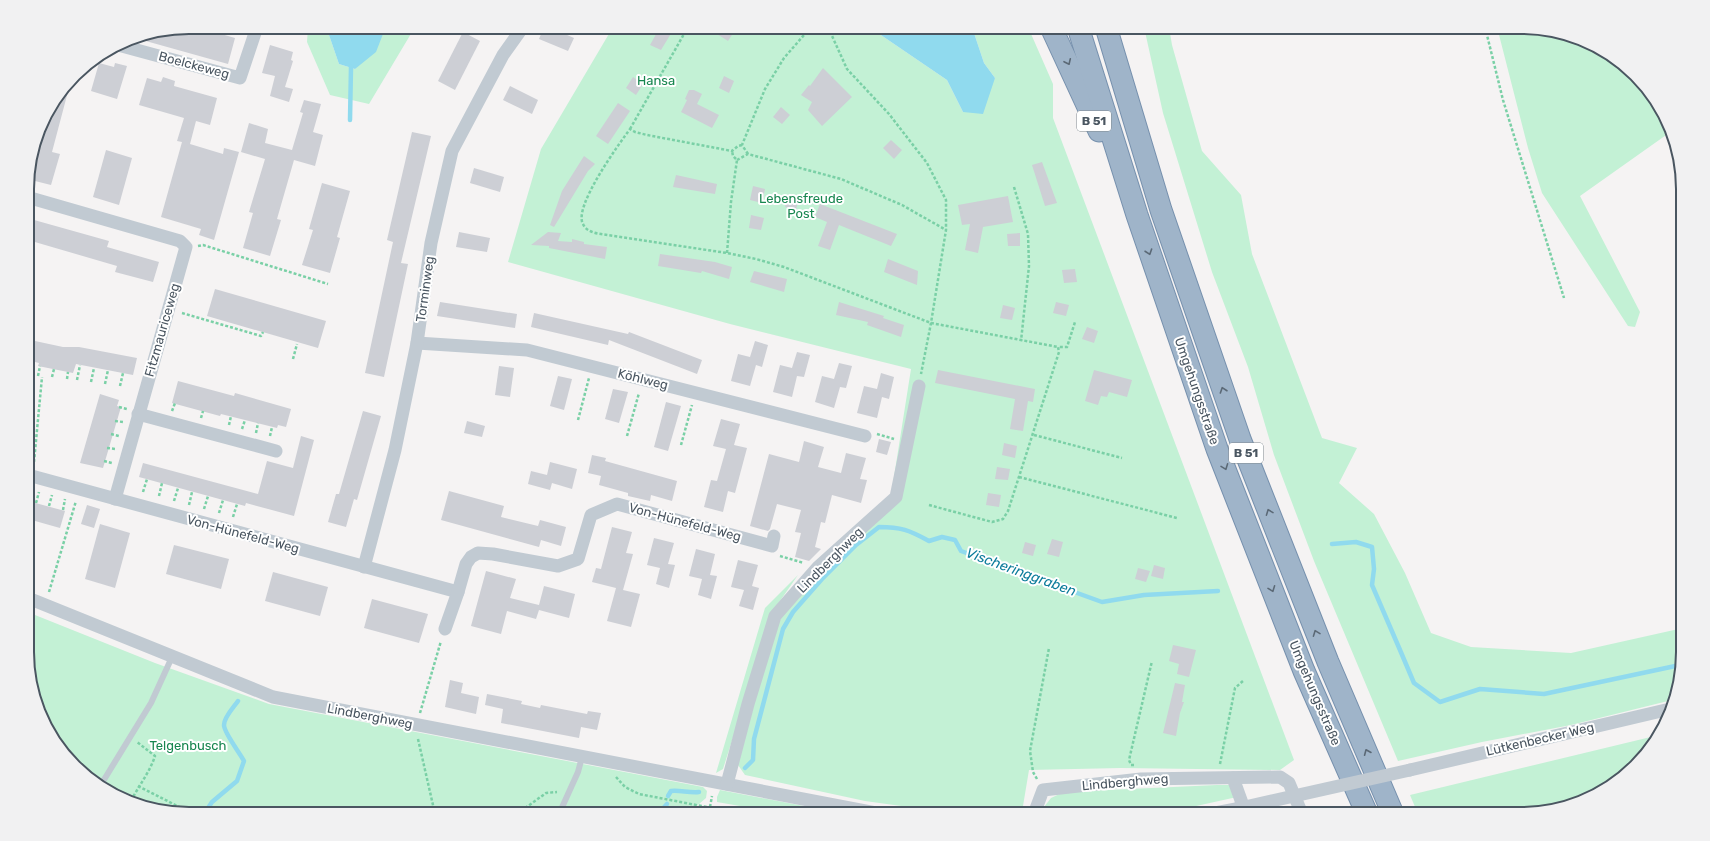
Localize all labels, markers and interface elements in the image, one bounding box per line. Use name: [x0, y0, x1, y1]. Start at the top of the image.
street label: Boelckeweg: [157, 48, 231, 83]
one-way arrow: [1063, 59, 1071, 66]
park label: Hansa: [637, 73, 675, 88]
road number: B 51: [1077, 111, 1111, 131]
park label: Lebensfreude Post: [759, 191, 843, 221]
one-way arrow: [1145, 249, 1153, 256]
street label: Torminweg: [413, 255, 438, 323]
street label: Fitzmauriceweg: [141, 281, 183, 379]
street label: Umgehungsstraße: [1171, 335, 1222, 447]
street label: Köhlweg: [616, 366, 670, 393]
one-way arrow: [1219, 386, 1228, 393]
road number: B 51: [1229, 443, 1263, 463]
one-way arrow: [1220, 464, 1228, 471]
street label: Von-Hünefeld-Weg: [627, 500, 743, 545]
one-way arrow: [1265, 508, 1273, 515]
street label: Von-Hünefeld-Weg: [185, 512, 301, 557]
street label: Lindberghweg: [794, 524, 867, 597]
water label: Vischeringgraben: [964, 544, 1078, 600]
one-way arrow: [1267, 584, 1275, 592]
one-way arrow: [1313, 629, 1321, 636]
street label: Umgehungsstraße: [1285, 638, 1344, 748]
street label: Lindberghweg: [326, 700, 414, 733]
street label: Lütkenbecker Weg: [1485, 719, 1596, 760]
park label: Telgenbusch: [150, 738, 226, 754]
one-way arrow: [1364, 749, 1372, 757]
street label: Lindberghweg: [1081, 771, 1169, 794]

